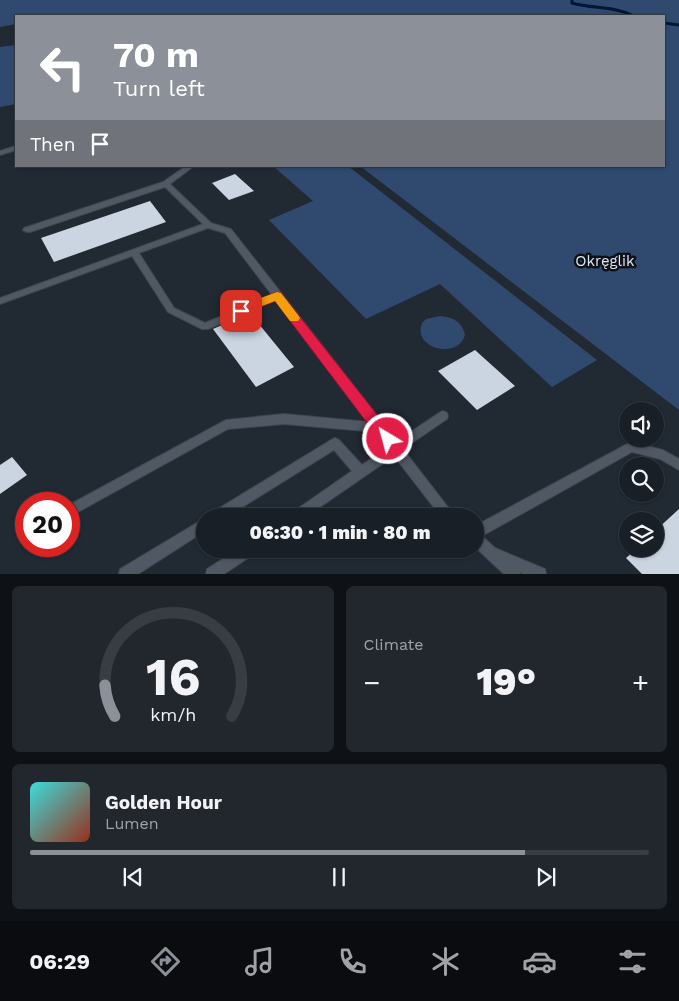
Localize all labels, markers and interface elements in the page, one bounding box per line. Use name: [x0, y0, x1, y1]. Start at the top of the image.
text: 70 m: [113, 34, 199, 76]
icon: left: [30, 35, 95, 100]
text: Turn left: [113, 76, 205, 101]
icon: arrive: [86, 130, 114, 158]
text: Then: [30, 133, 76, 156]
park label: Okręglik: [575, 252, 635, 270]
pin: [220, 290, 262, 332]
icon: arrive: [227, 297, 255, 325]
map controls: [619, 402, 664, 557]
button: sound: [619, 402, 664, 447]
position arrow: [361, 412, 413, 464]
button: search: [619, 457, 664, 502]
speed limit sign: 20: [15, 492, 80, 557]
button: layers: [619, 512, 664, 557]
text: 06:30 · 1 min · 80 m: [250, 521, 430, 544]
text: Climate: [364, 635, 424, 654]
text: 16: [146, 647, 200, 708]
text: 19°: [476, 660, 536, 704]
text: −: [364, 666, 380, 699]
text: +: [632, 666, 649, 699]
text: km/h: [150, 704, 196, 725]
text: Golden Hour: [105, 791, 222, 814]
text: Lumen: [105, 814, 159, 833]
icon: previous: [119, 863, 147, 891]
icon: pause: [325, 863, 353, 891]
icon: next: [532, 863, 560, 891]
icon: directions: [148, 944, 183, 979]
icon: music: [242, 944, 277, 979]
icon: phone: [335, 944, 370, 979]
icon: climate: [428, 944, 463, 979]
icon: car: [522, 944, 557, 979]
icon: filters: [615, 944, 650, 979]
text: 06:29: [29, 949, 90, 974]

